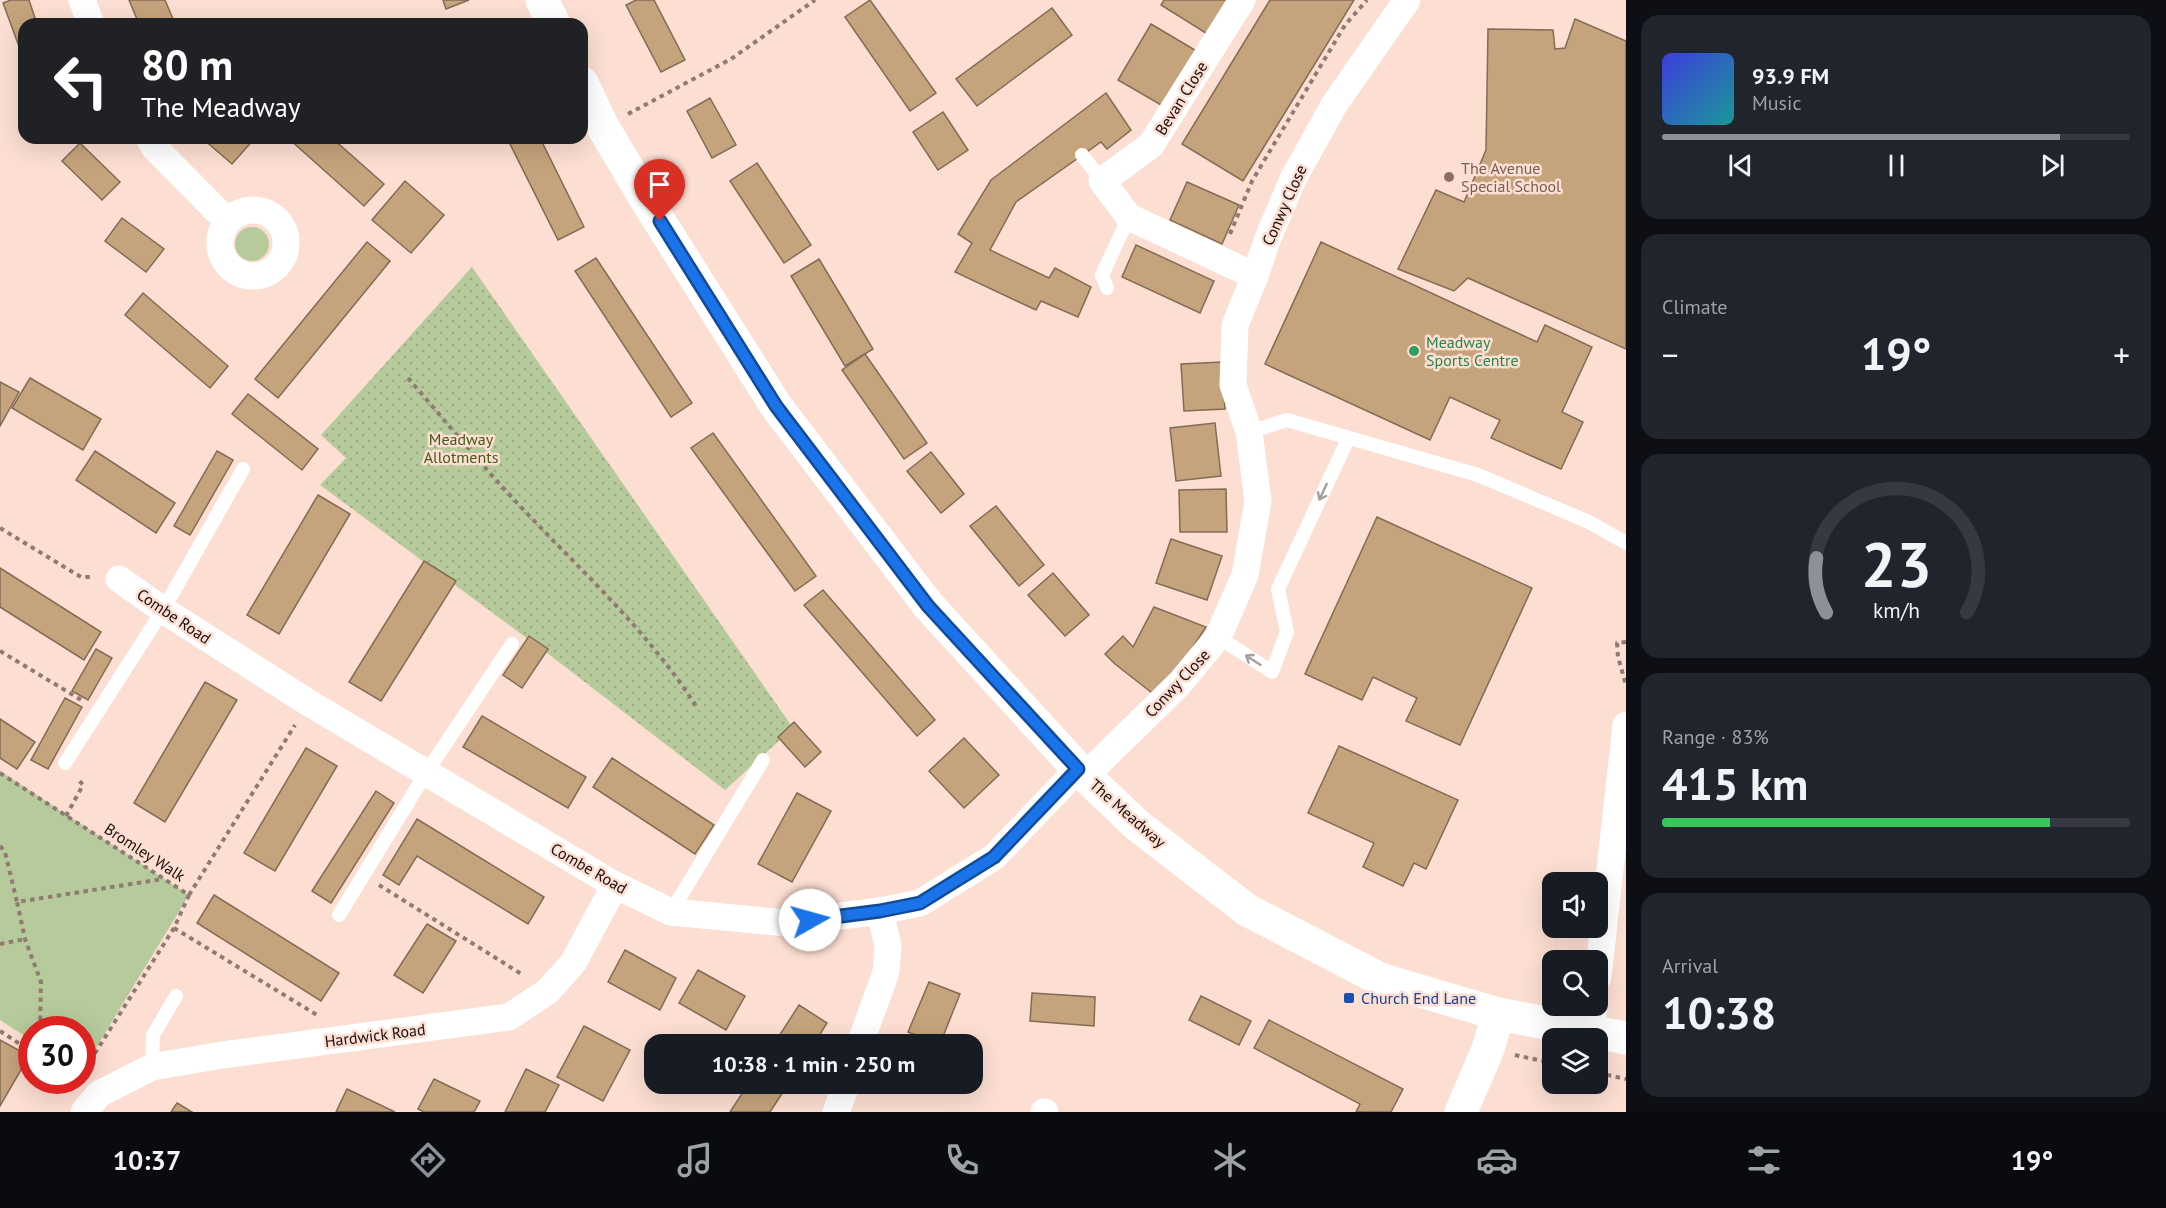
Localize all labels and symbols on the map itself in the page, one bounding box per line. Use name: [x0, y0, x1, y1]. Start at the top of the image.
street label: Bevan Close: [1151, 57, 1211, 139]
place label: The Avenue Special School: [1461, 158, 1561, 196]
pin: [634, 159, 685, 221]
street label: Conwy Close: [1257, 162, 1311, 248]
marker: The Avenue Special School: [1442, 170, 1456, 184]
place label: Meadway Sports Centre: [1426, 332, 1519, 370]
marker: Meadway Sports Centre: [1407, 344, 1421, 358]
park label: Meadway Allotments: [424, 429, 499, 467]
one-way arrow: [1317, 483, 1329, 501]
street label: Combe Road: [133, 584, 215, 648]
street label: Conwy Close: [1140, 645, 1214, 721]
one-way arrow: [1245, 654, 1262, 666]
street label: The Meadway: [1086, 774, 1171, 852]
street label: Bromley Walk: [101, 818, 190, 886]
street label: Combe Road: [547, 838, 631, 898]
position arrow: [778, 888, 842, 952]
place label: Church End Lane: [1361, 988, 1476, 1008]
marker: Church End Lane: [1342, 991, 1356, 1005]
speed limit sign: 30: [18, 1016, 96, 1094]
street label: Hardwick Road: [323, 1019, 427, 1051]

